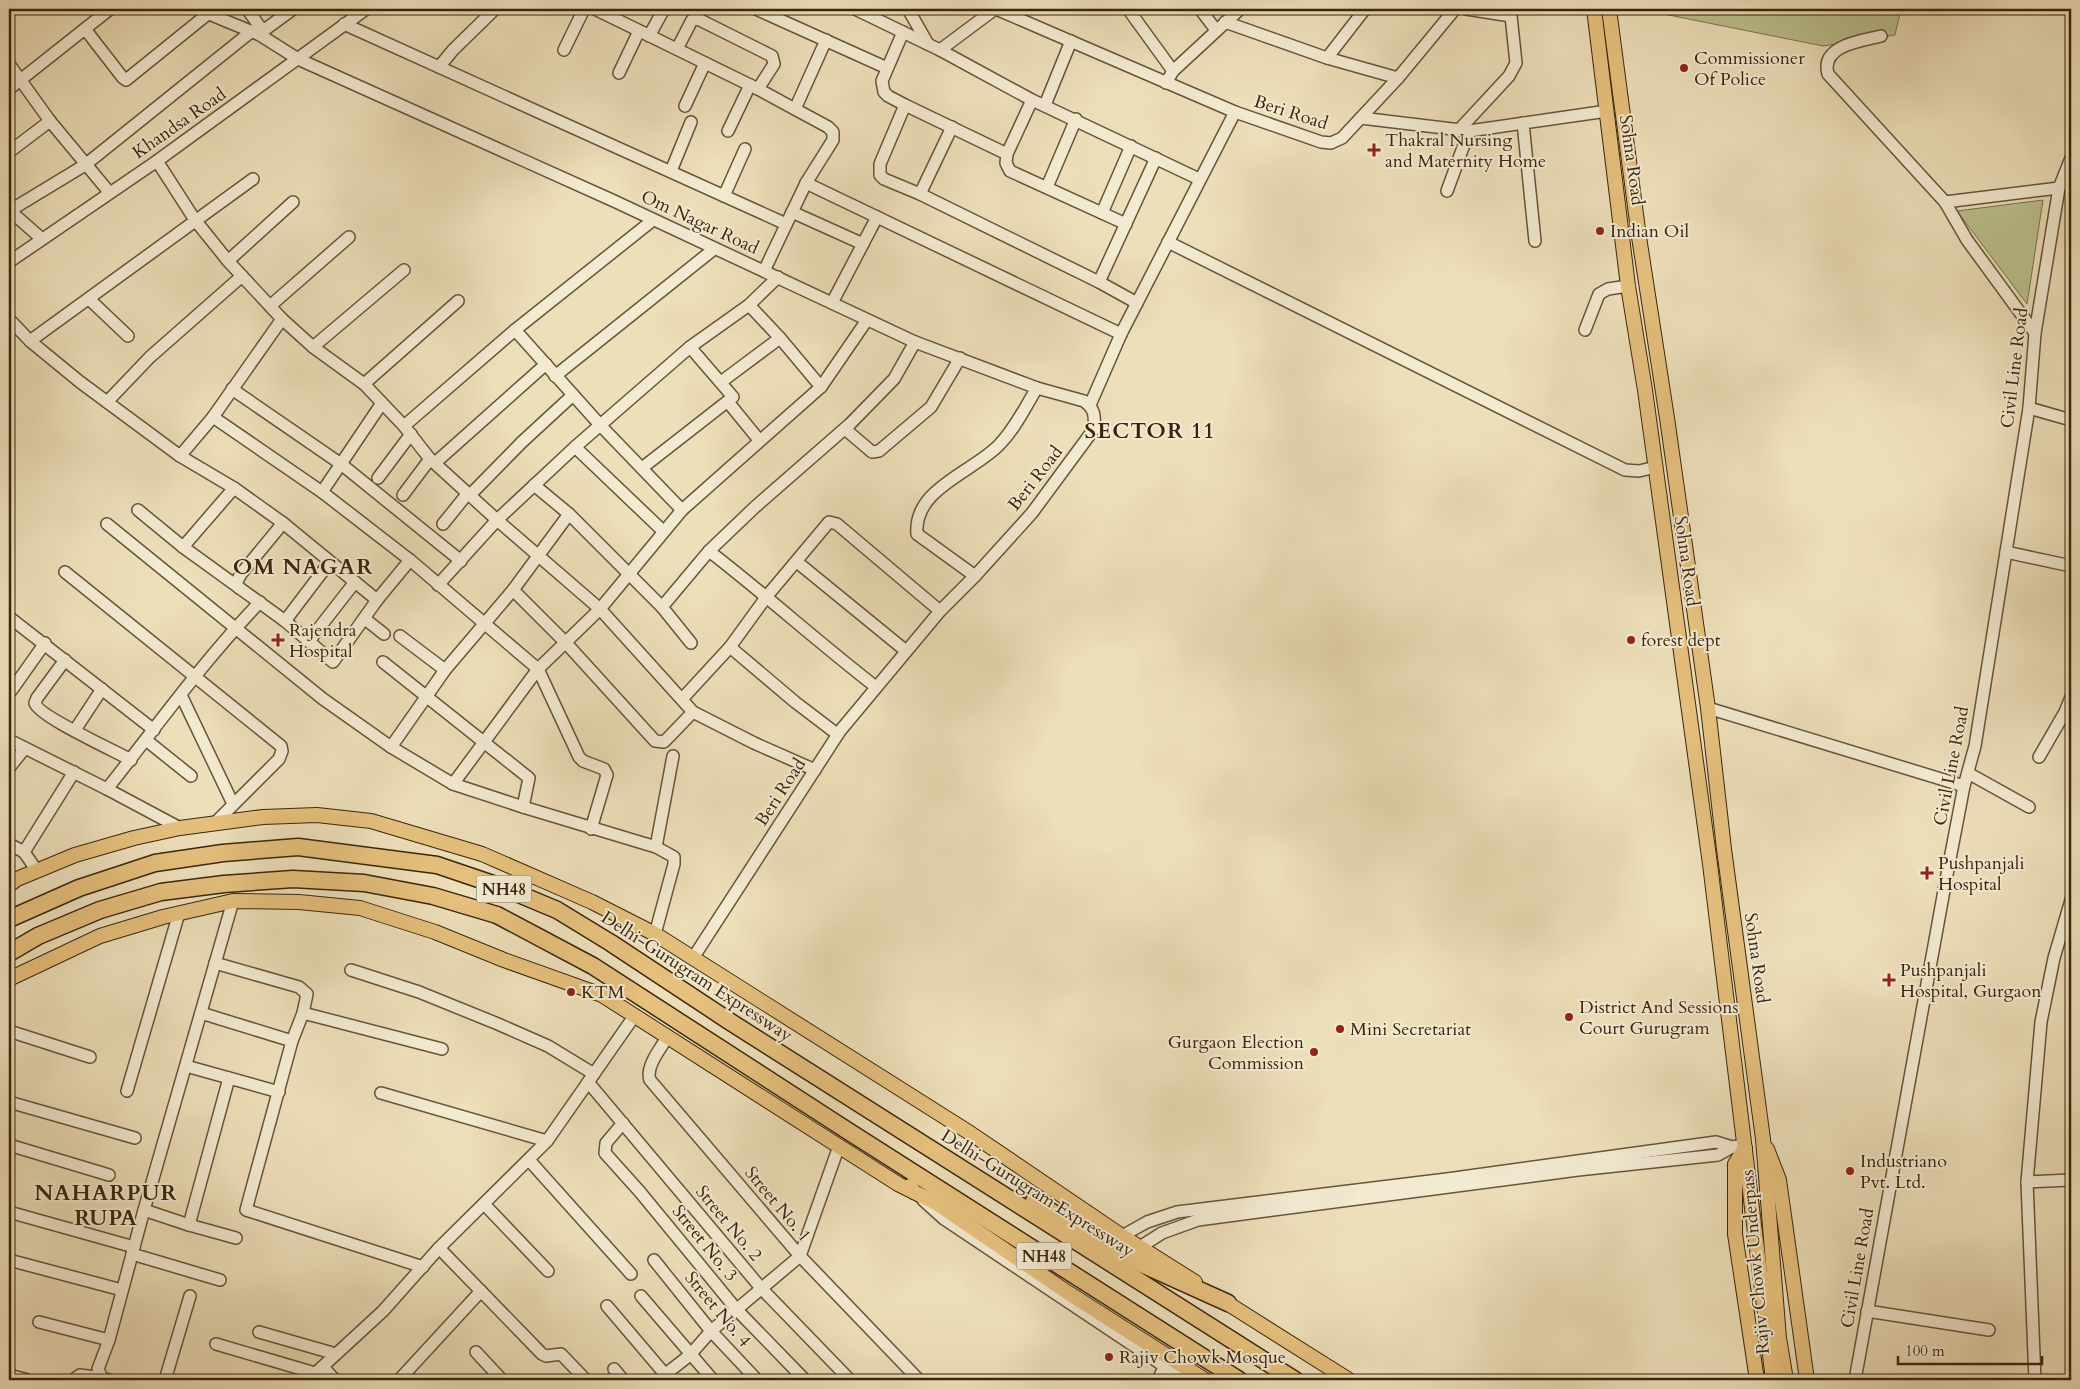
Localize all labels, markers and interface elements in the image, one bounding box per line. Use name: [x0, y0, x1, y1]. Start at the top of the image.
place label: Commissioner Of Police: [1694, 46, 1805, 92]
marker: Commissioner Of Police: [1678, 62, 1690, 74]
street label: Khandsa Road: [127, 82, 231, 165]
street label: Beri Road: [1251, 89, 1331, 136]
street label: Sohna Road: [1613, 113, 1650, 207]
place label: Thakral Nursing and Maternity Home: [1385, 128, 1546, 174]
marker: Thakral Nursing and Maternity Home: [1367, 143, 1381, 157]
street label: Om Nagar Road: [637, 184, 763, 261]
place label: Indian Oil: [1610, 219, 1689, 244]
marker: Indian Oil: [1594, 225, 1606, 237]
street label: Civil Line Road: [1995, 306, 2034, 430]
district label: SECTOR 11: [1084, 416, 1216, 446]
street label: Beri Road: [1002, 440, 1069, 516]
street label: Sohna Road: [1668, 514, 1705, 608]
district label: OM NAGAR: [233, 552, 373, 582]
place label: Rajendra Hospital: [289, 618, 357, 664]
place label: forest dept: [1641, 628, 1721, 653]
marker: Rajendra Hospital: [271, 633, 285, 647]
marker: forest dept: [1625, 634, 1637, 646]
street label: Civil Line Road: [1928, 704, 1975, 828]
street label: Beri Road: [749, 753, 812, 831]
place label: Pushpanjali Hospital: [1938, 851, 2025, 897]
marker: Pushpanjali Hospital: [1920, 866, 1934, 880]
road number: NH48: [476, 876, 532, 902]
street label: Delhi-Gurugram Expressway: [596, 905, 798, 1048]
street label: Sohna Road: [1738, 911, 1775, 1005]
place label: Pushpanjali Hospital, Gurgaon: [1900, 958, 2042, 1004]
marker: Pushpanjali Hospital, Gurgaon: [1882, 973, 1896, 987]
place label: KTM: [581, 980, 625, 1005]
marker: KTM: [565, 986, 577, 998]
place label: District And Sessions Court Gurugram: [1579, 995, 1738, 1041]
marker: District And Sessions Court Gurugram: [1563, 1011, 1575, 1023]
place label: Mini Secretariat: [1350, 1017, 1471, 1042]
marker: Mini Secretariat: [1334, 1023, 1346, 1035]
place label: Gurgaon Election Commission: [1168, 1030, 1305, 1076]
marker: Gurgaon Election Commission: [1308, 1046, 1320, 1058]
street label: Delhi-Gurugram Expressway: [936, 1124, 1140, 1264]
place label: Industriano Pvt. Ltd.: [1860, 1149, 1947, 1195]
street label: Street No. 1: [739, 1161, 817, 1248]
marker: Industriano Pvt. Ltd.: [1844, 1165, 1856, 1177]
street label: Rajiv Chowk Underpass: [1735, 1169, 1776, 1355]
district label: NAHARPUR RUPA: [34, 1178, 178, 1233]
street label: Street No. 2: [690, 1180, 768, 1267]
street label: Street No. 3: [666, 1200, 743, 1287]
street label: Civil Line Road: [1835, 1206, 1880, 1330]
road number: NH48: [1016, 1242, 1072, 1270]
street label: Street No. 4: [679, 1266, 757, 1353]
scale bar: [1898, 1334, 2041, 1366]
text: 100 m: [1905, 1341, 1945, 1361]
place label: Rajiv Chowk Mosque: [1119, 1345, 1286, 1370]
marker: Rajiv Chowk Mosque: [1103, 1351, 1115, 1363]

